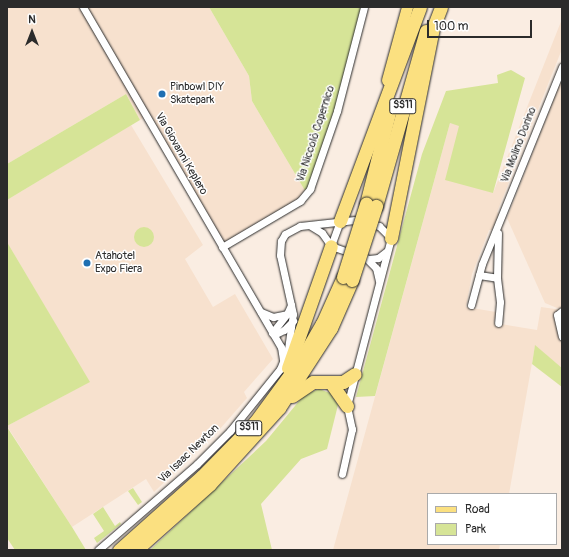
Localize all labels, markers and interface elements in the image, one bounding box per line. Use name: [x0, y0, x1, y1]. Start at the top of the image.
north arrow: [12, 12, 52, 52]
scale bar: [429, 12, 534, 38]
text: N: [28, 13, 36, 26]
text: 100 m: [434, 19, 468, 34]
place label: Pinbowl DIY Skatepark: [170, 81, 224, 107]
street label: Via Niccolò Copernico: [294, 84, 338, 184]
marker: Pinbowl DIY Skatepark: [157, 89, 167, 99]
road number: SS11: [389, 98, 417, 114]
street label: Via Molino Dorino: [499, 105, 539, 185]
street label: Via Giovanni Keplero: [152, 111, 210, 197]
place label: Atahotel Expo Fiera: [95, 250, 142, 276]
marker: Atahotel Expo Fiera: [82, 258, 92, 268]
road number: SS11: [235, 420, 263, 436]
street label: Via Isaac Newton: [156, 422, 222, 486]
legend: [427, 493, 557, 545]
text: Road: [465, 502, 490, 517]
text: Park: [465, 522, 486, 537]

